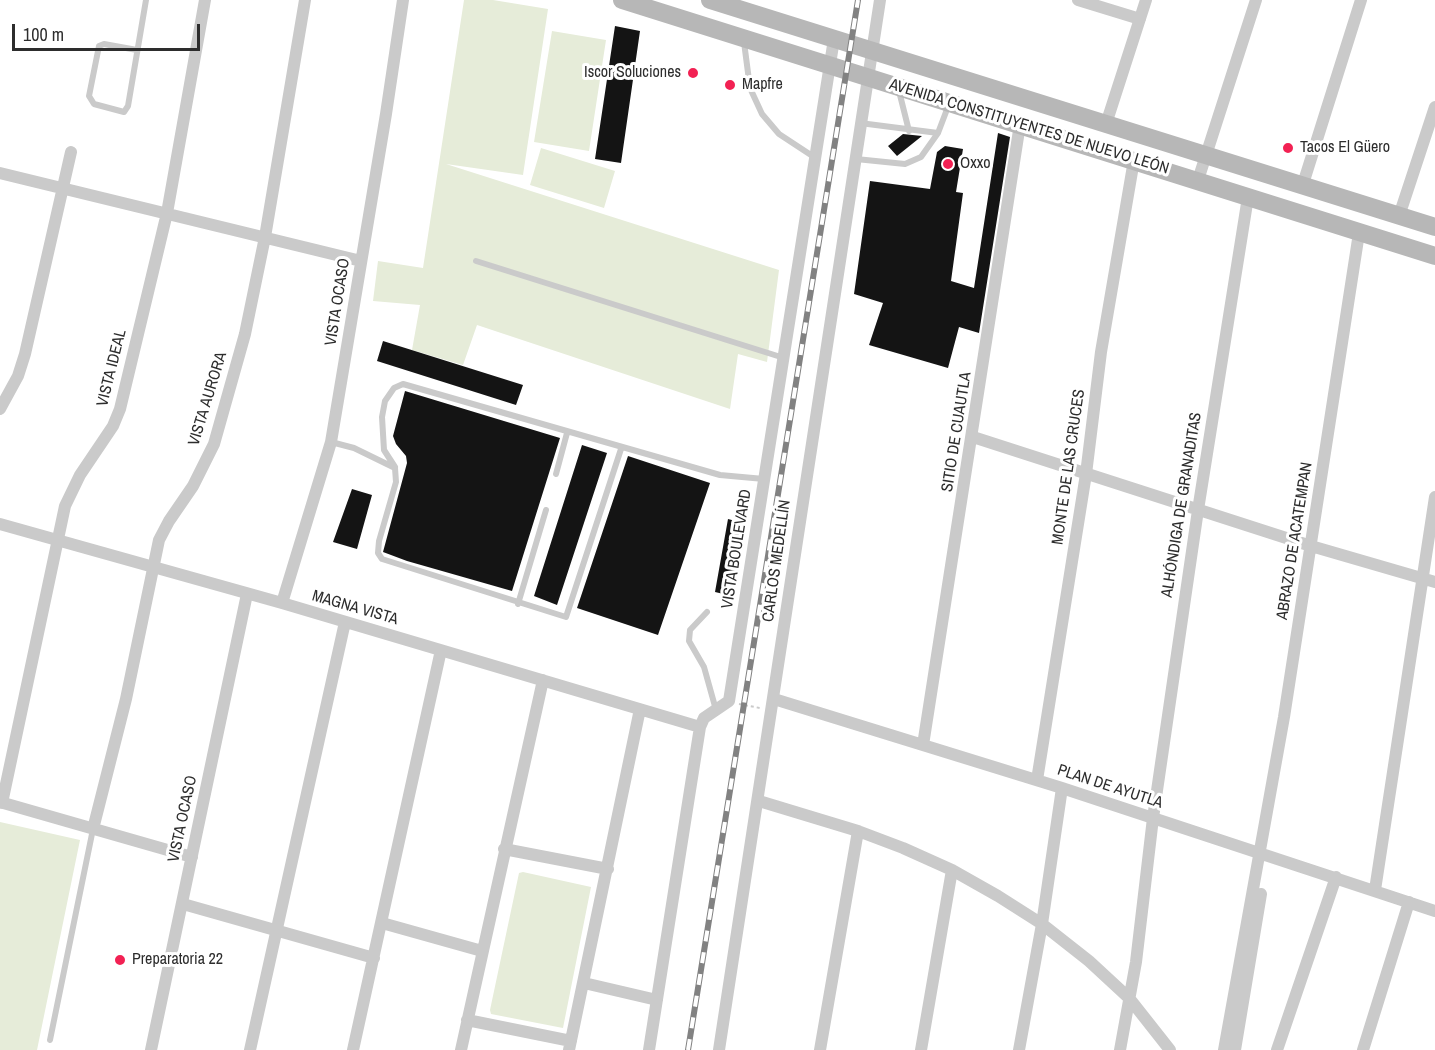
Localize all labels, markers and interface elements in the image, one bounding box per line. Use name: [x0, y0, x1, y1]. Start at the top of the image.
scale bar: [15, 12, 202, 50]
text: 100 m: [23, 22, 64, 47]
place label: Iscor Soluciones: [584, 63, 681, 83]
marker: Iscor Soluciones: [686, 66, 700, 80]
place label: Mapfre: [742, 75, 783, 95]
street label: AVENIDA CONSTITUYENTES DE NUEVO LEÓN: [887, 75, 1171, 179]
marker: Mapfre: [723, 78, 737, 92]
place label: Tacos El Güero: [1300, 138, 1390, 158]
marker: Tacos El Güero: [1281, 141, 1295, 155]
place label: Oxxo: [960, 154, 991, 174]
marker: Oxxo: [941, 157, 955, 171]
street label: VISTA OCASO: [322, 257, 354, 347]
street label: VISTA IDEAL: [93, 328, 131, 408]
street label: VISTA AURORA: [185, 350, 231, 448]
street label: SITIO DE CUAUTLA: [938, 371, 976, 493]
street label: MONTE DE LAS CRUCES: [1049, 388, 1089, 546]
street label: ALHÓNDIGA DE GRANADITAS: [1158, 411, 1206, 599]
street label: ABRAZO DE ACATEMPAN: [1273, 461, 1317, 621]
street label: VISTA BOULEVARD: [718, 488, 756, 610]
street label: CARLOS MEDELLÍN: [759, 499, 795, 623]
street label: MAGNA VISTA: [310, 587, 400, 629]
street label: PLAN DE AYUTLA: [1055, 761, 1165, 813]
street label: VISTA OCASO: [164, 774, 202, 864]
place label: Preparatoria 22: [132, 950, 223, 970]
marker: Preparatoria 22: [113, 953, 127, 967]

